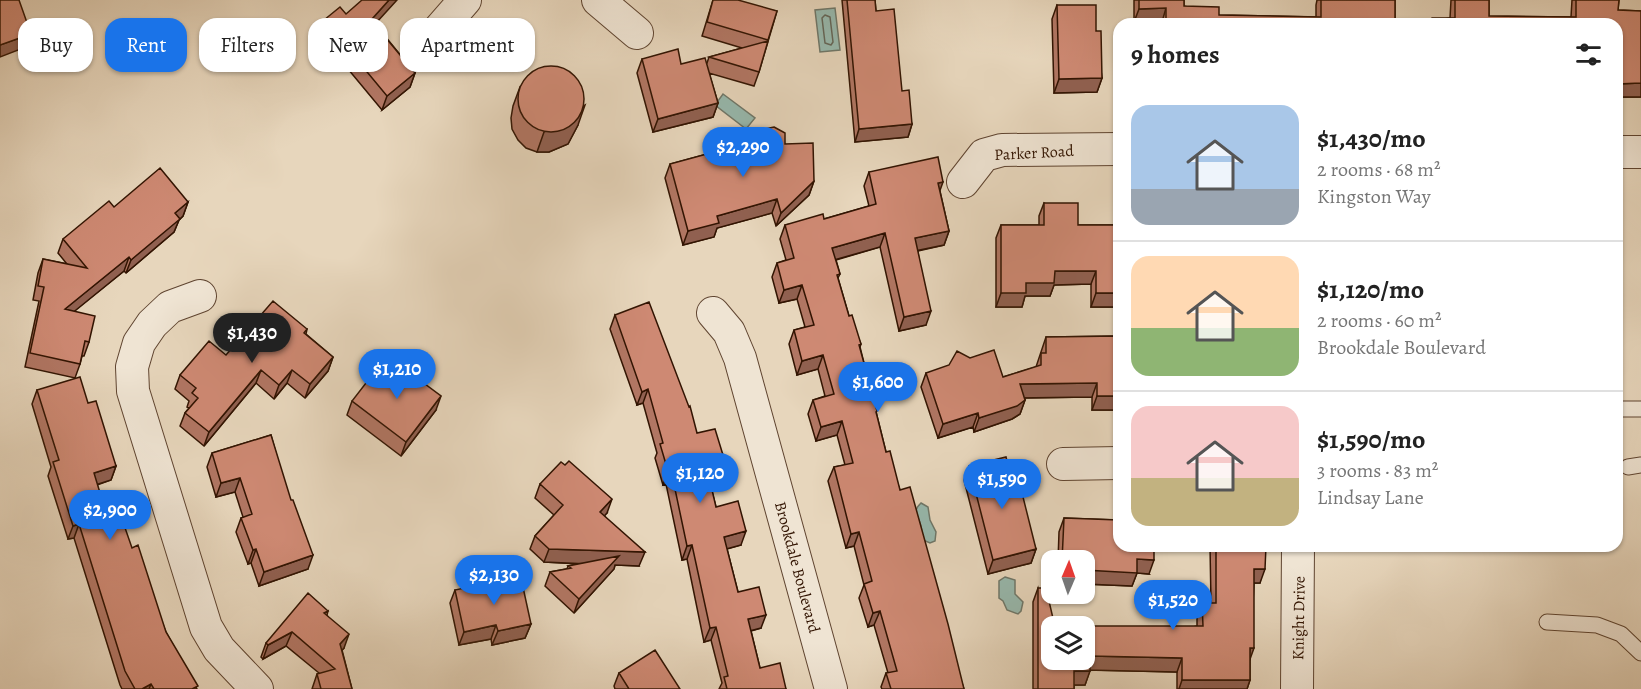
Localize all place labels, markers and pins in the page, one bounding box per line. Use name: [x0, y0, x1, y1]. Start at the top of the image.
pin: $2,290: [694, 127, 792, 178]
pin: $1,430: [203, 313, 301, 364]
pin: $1,210: [348, 349, 446, 400]
pin: $1,600: [829, 362, 927, 413]
pin: $1,120: [651, 453, 749, 504]
pin: $1,590: [953, 459, 1051, 510]
pin: $2,900: [61, 490, 159, 541]
pin: $2,130: [445, 555, 543, 606]
pin: $1,520: [1124, 580, 1222, 631]

